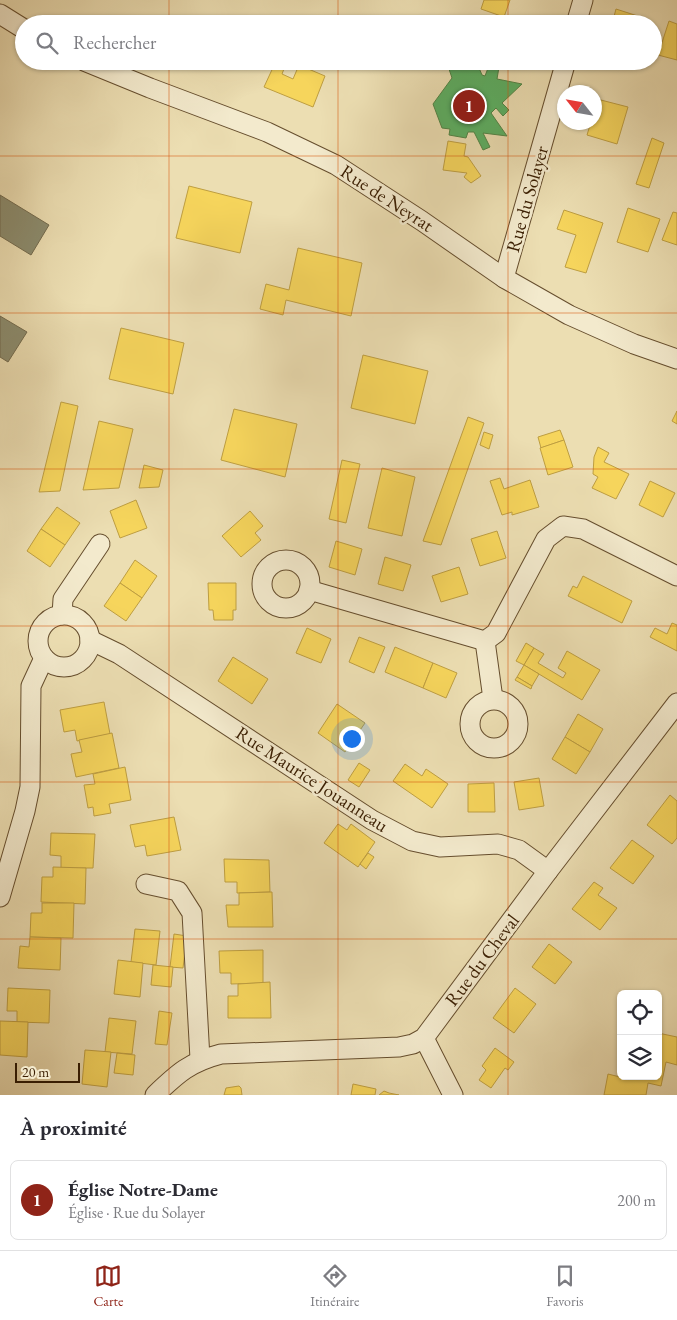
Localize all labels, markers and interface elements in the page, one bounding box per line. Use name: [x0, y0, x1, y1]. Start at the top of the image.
search box: [15, 15, 662, 70]
icon: search: [33, 29, 61, 57]
text: Rechercher: [73, 30, 156, 55]
north arrow: [557, 85, 602, 130]
pin: 1: [453, 87, 485, 125]
street label: Rue du Solayer: [500, 142, 554, 255]
street label: Rue de Neyrat: [336, 159, 438, 237]
street label: Rue Maurice Jouanneau: [231, 720, 393, 838]
your location: [339, 726, 365, 752]
street label: Rue du Cheval: [439, 909, 525, 1011]
map controls: [617, 990, 662, 1080]
button: locate: [617, 990, 662, 1035]
button: layers: [617, 1035, 662, 1080]
scale bar: [15, 1060, 80, 1083]
text: 20 m: [22, 1063, 49, 1081]
text: À proximité: [20, 1114, 127, 1141]
text: Église Notre-Dame: [68, 1177, 218, 1202]
text: 1: [33, 1190, 41, 1211]
text: 200 m: [617, 1190, 656, 1211]
text: Église · Rue du Solayer: [68, 1202, 205, 1223]
tab: Carte: [93, 1262, 123, 1310]
tab: Itinéraire: [310, 1262, 359, 1310]
tab: Favoris: [546, 1262, 584, 1310]

